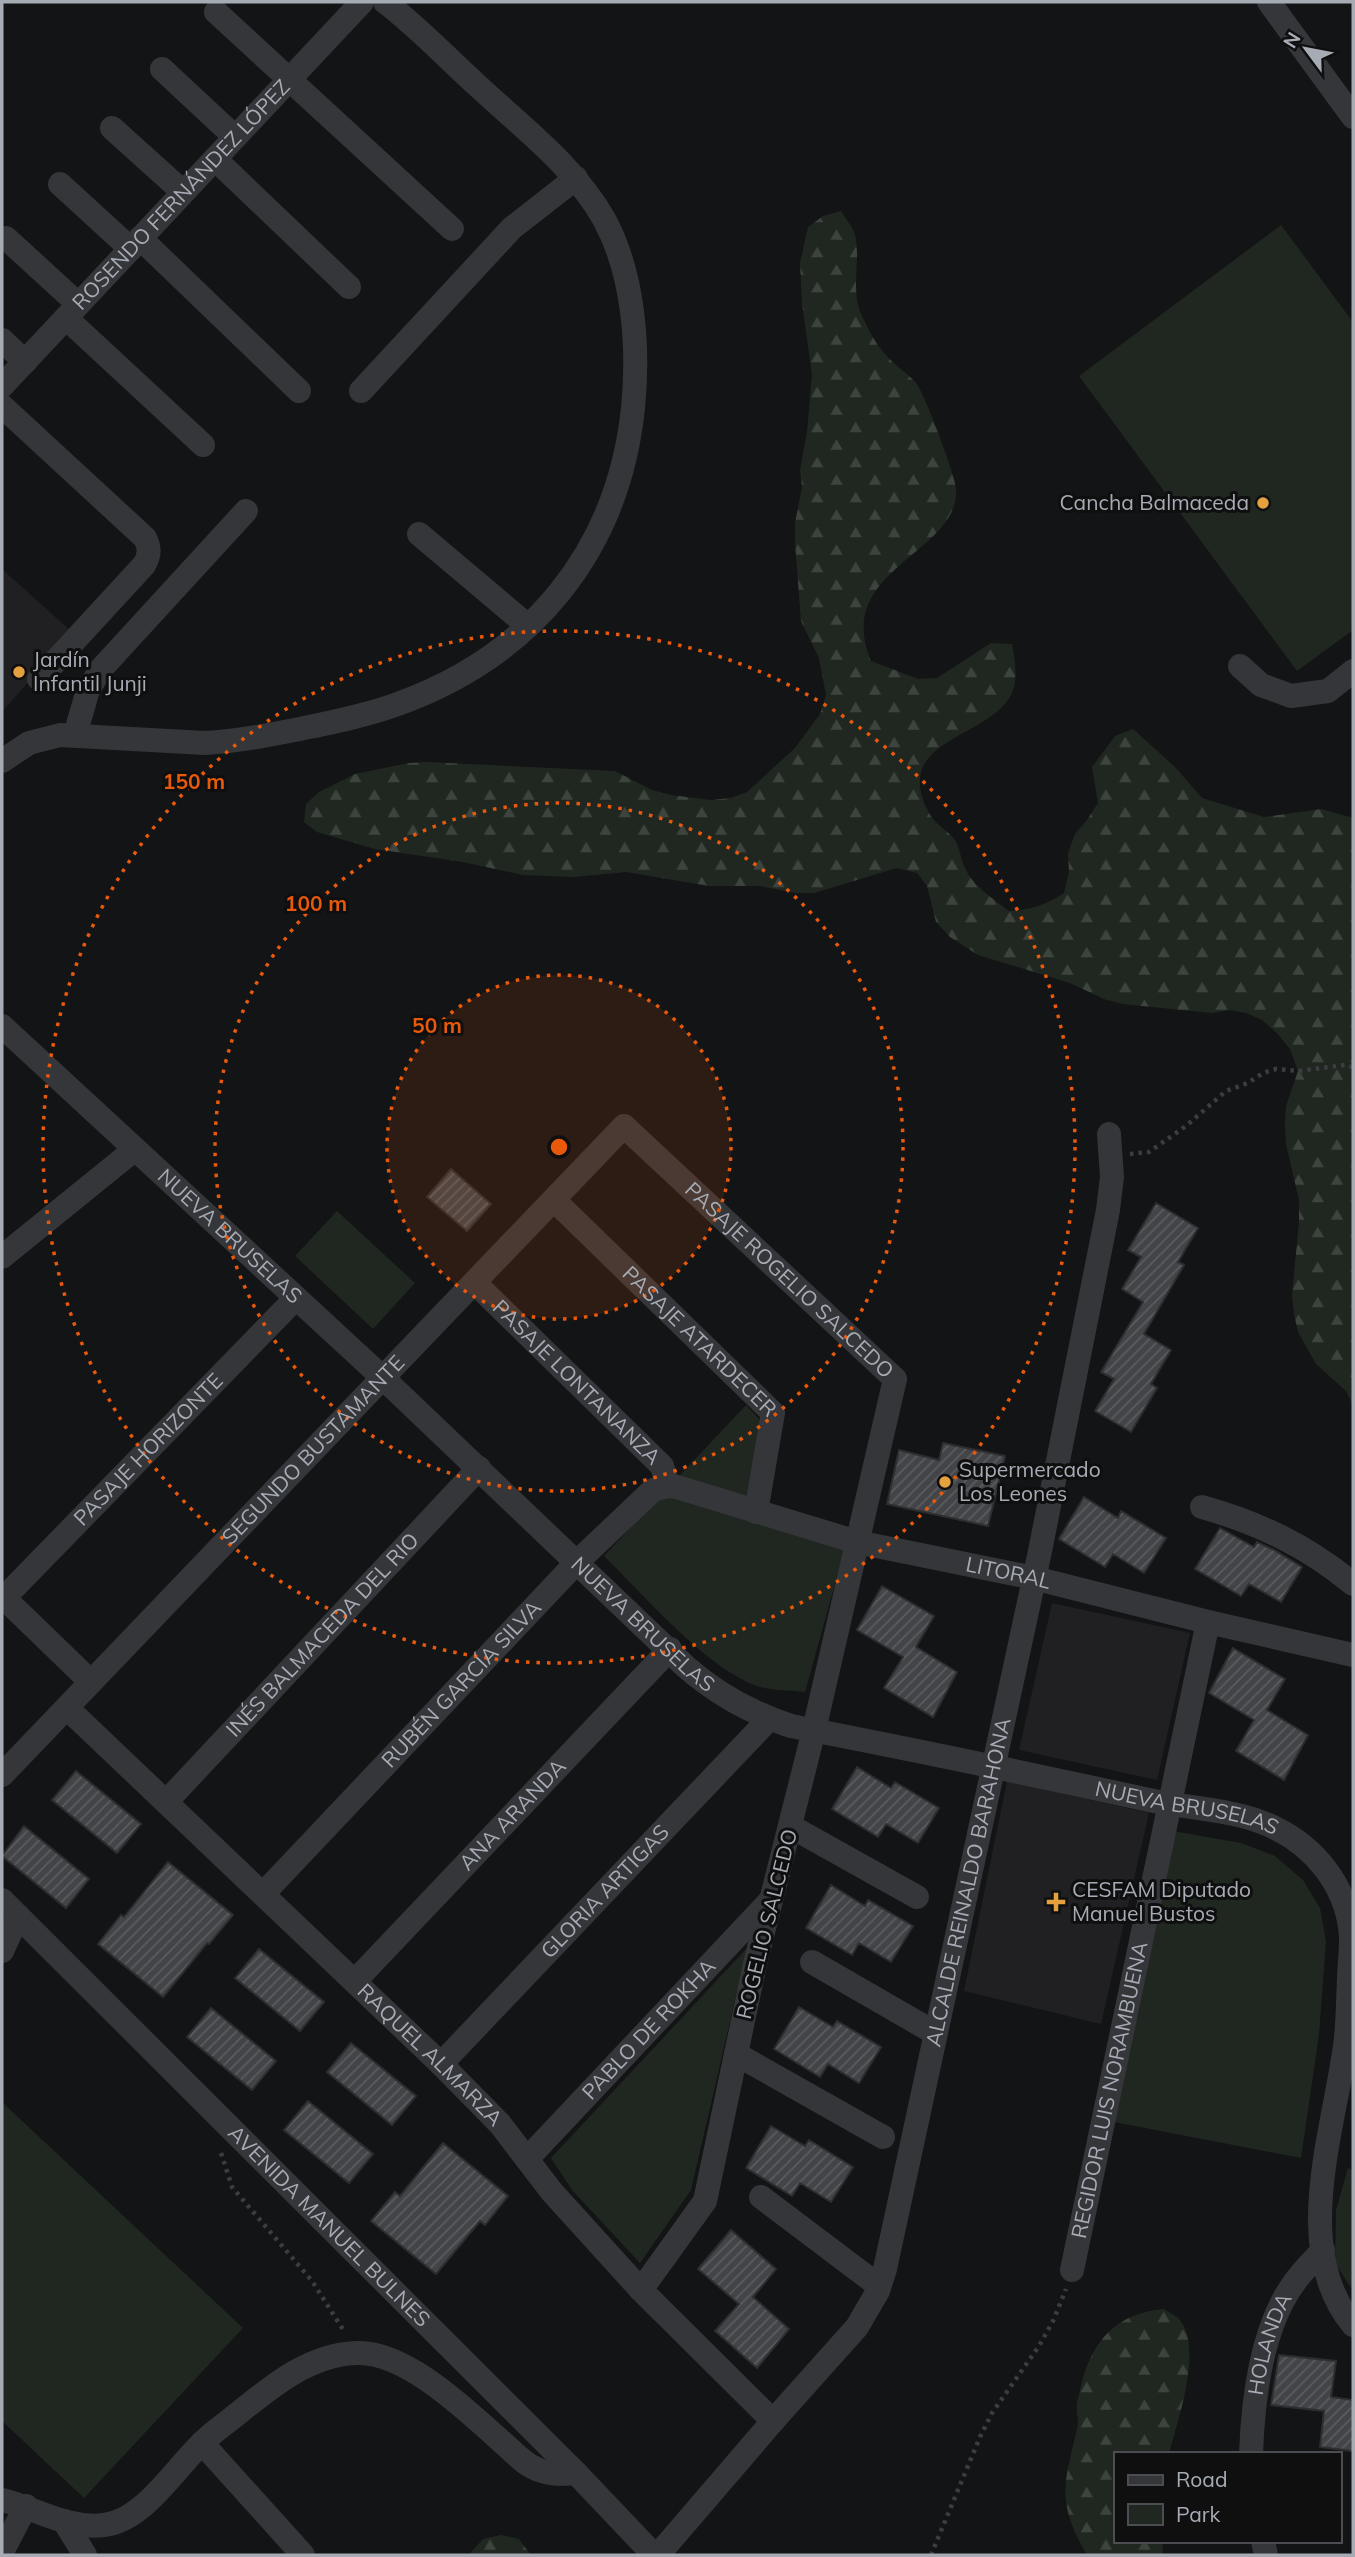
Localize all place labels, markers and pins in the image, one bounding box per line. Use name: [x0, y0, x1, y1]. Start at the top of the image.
place label: Cancha Balmaceda: [1060, 489, 1249, 515]
marker: Cancha Balmaceda: [1255, 495, 1271, 511]
place label: Jardín Infantil Junji: [33, 646, 147, 696]
marker: Jardín Infantil Junji: [11, 664, 27, 680]
centre of rings: [547, 1135, 571, 1159]
place label: Supermercado Los Leones: [959, 1456, 1101, 1506]
marker: Supermercado Los Leones: [937, 1474, 953, 1490]
place label: CESFAM Diputado Manuel Bustos: [1072, 1876, 1251, 1926]
marker: CESFAM Diputado Manuel Bustos: [1046, 1892, 1066, 1912]

